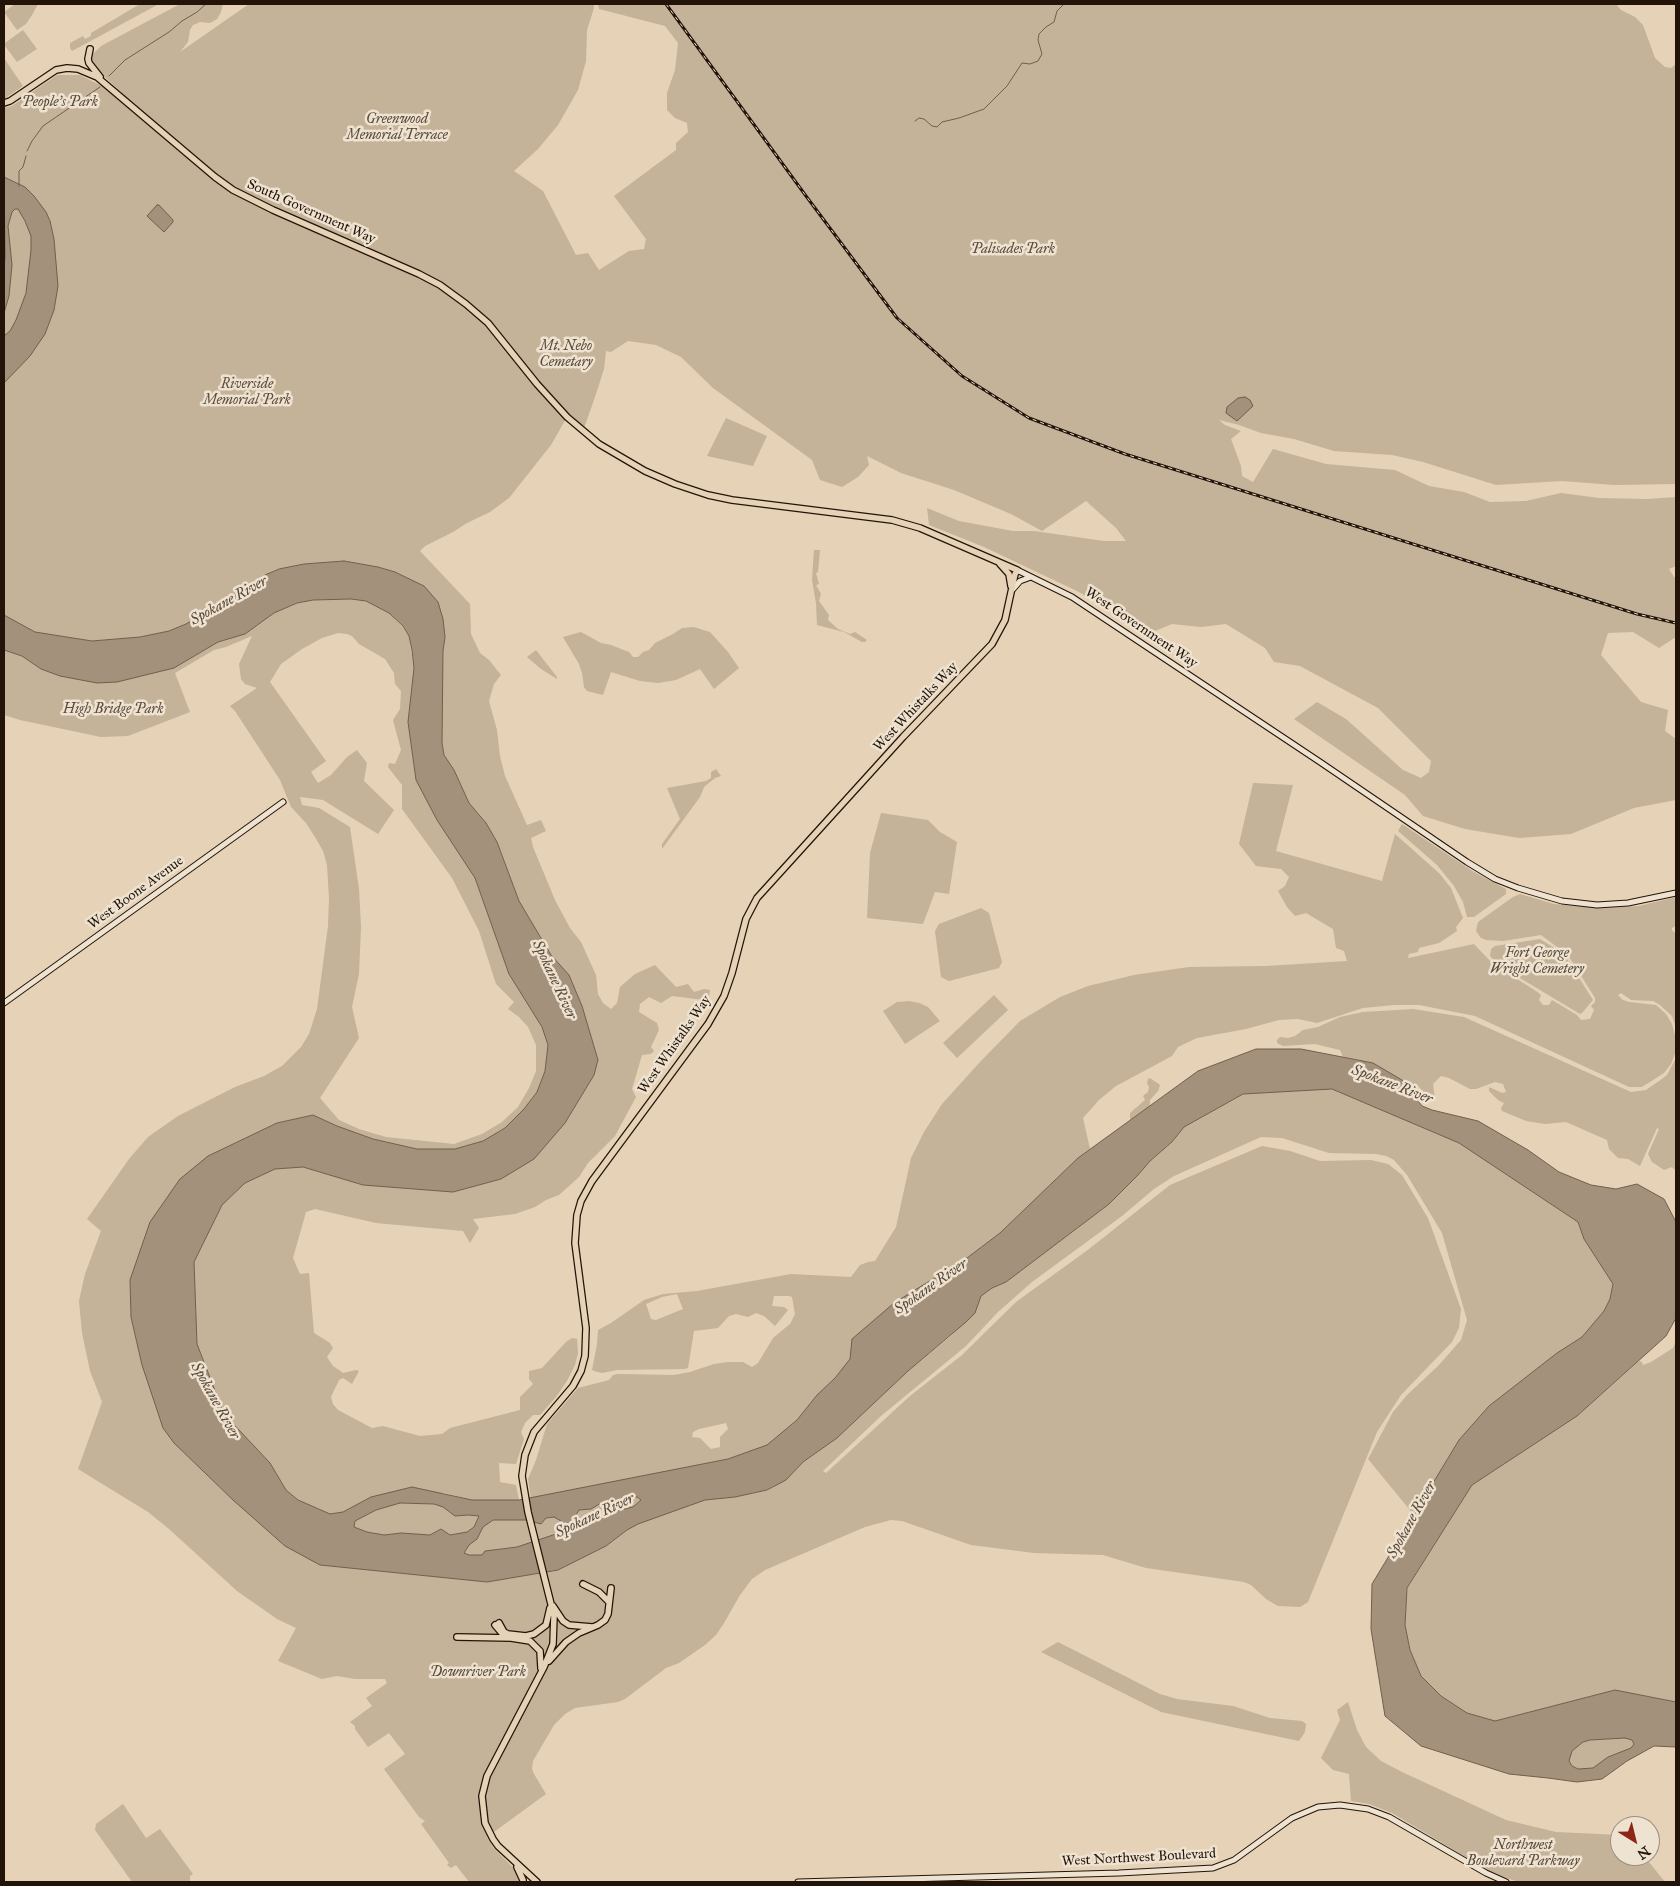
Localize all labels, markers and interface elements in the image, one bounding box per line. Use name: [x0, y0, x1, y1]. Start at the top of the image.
park label: People's Park: [22, 95, 98, 111]
park label: Greenwood Memorial Terrace: [346, 112, 448, 144]
street label: South Government Way: [244, 176, 378, 248]
park label: Palisades Park: [971, 242, 1055, 258]
park label: Mt. Nebo Cemetary: [540, 339, 592, 372]
park label: Riverside Memorial Park: [203, 377, 291, 410]
water label: Spokane River: [187, 572, 271, 630]
street label: West Government Way: [1082, 584, 1200, 672]
street label: West Whistalks Way: [870, 659, 962, 755]
park label: High Bridge Park: [63, 702, 163, 718]
street label: West Boone Avenue: [85, 853, 187, 933]
water label: Spokane River: [528, 938, 580, 1022]
park label: Fort George Wright Cemetery: [1490, 946, 1584, 979]
street label: West Whistalks Way: [635, 993, 715, 1097]
water label: Spokane River: [1349, 1061, 1435, 1109]
water label: Spokane River: [891, 1255, 971, 1319]
water label: Spokane River: [186, 1359, 244, 1443]
water label: Spokane River: [1383, 1478, 1441, 1562]
water label: Spokane River: [553, 1490, 637, 1542]
park label: Downriver Park: [430, 1665, 526, 1681]
north arrow: [1610, 1816, 1660, 1866]
park label: Northwest Boulevard Parkway: [1467, 1838, 1579, 1870]
text: N: [1634, 1842, 1653, 1863]
street label: West Northwest Boulevard: [1061, 1846, 1217, 1870]

